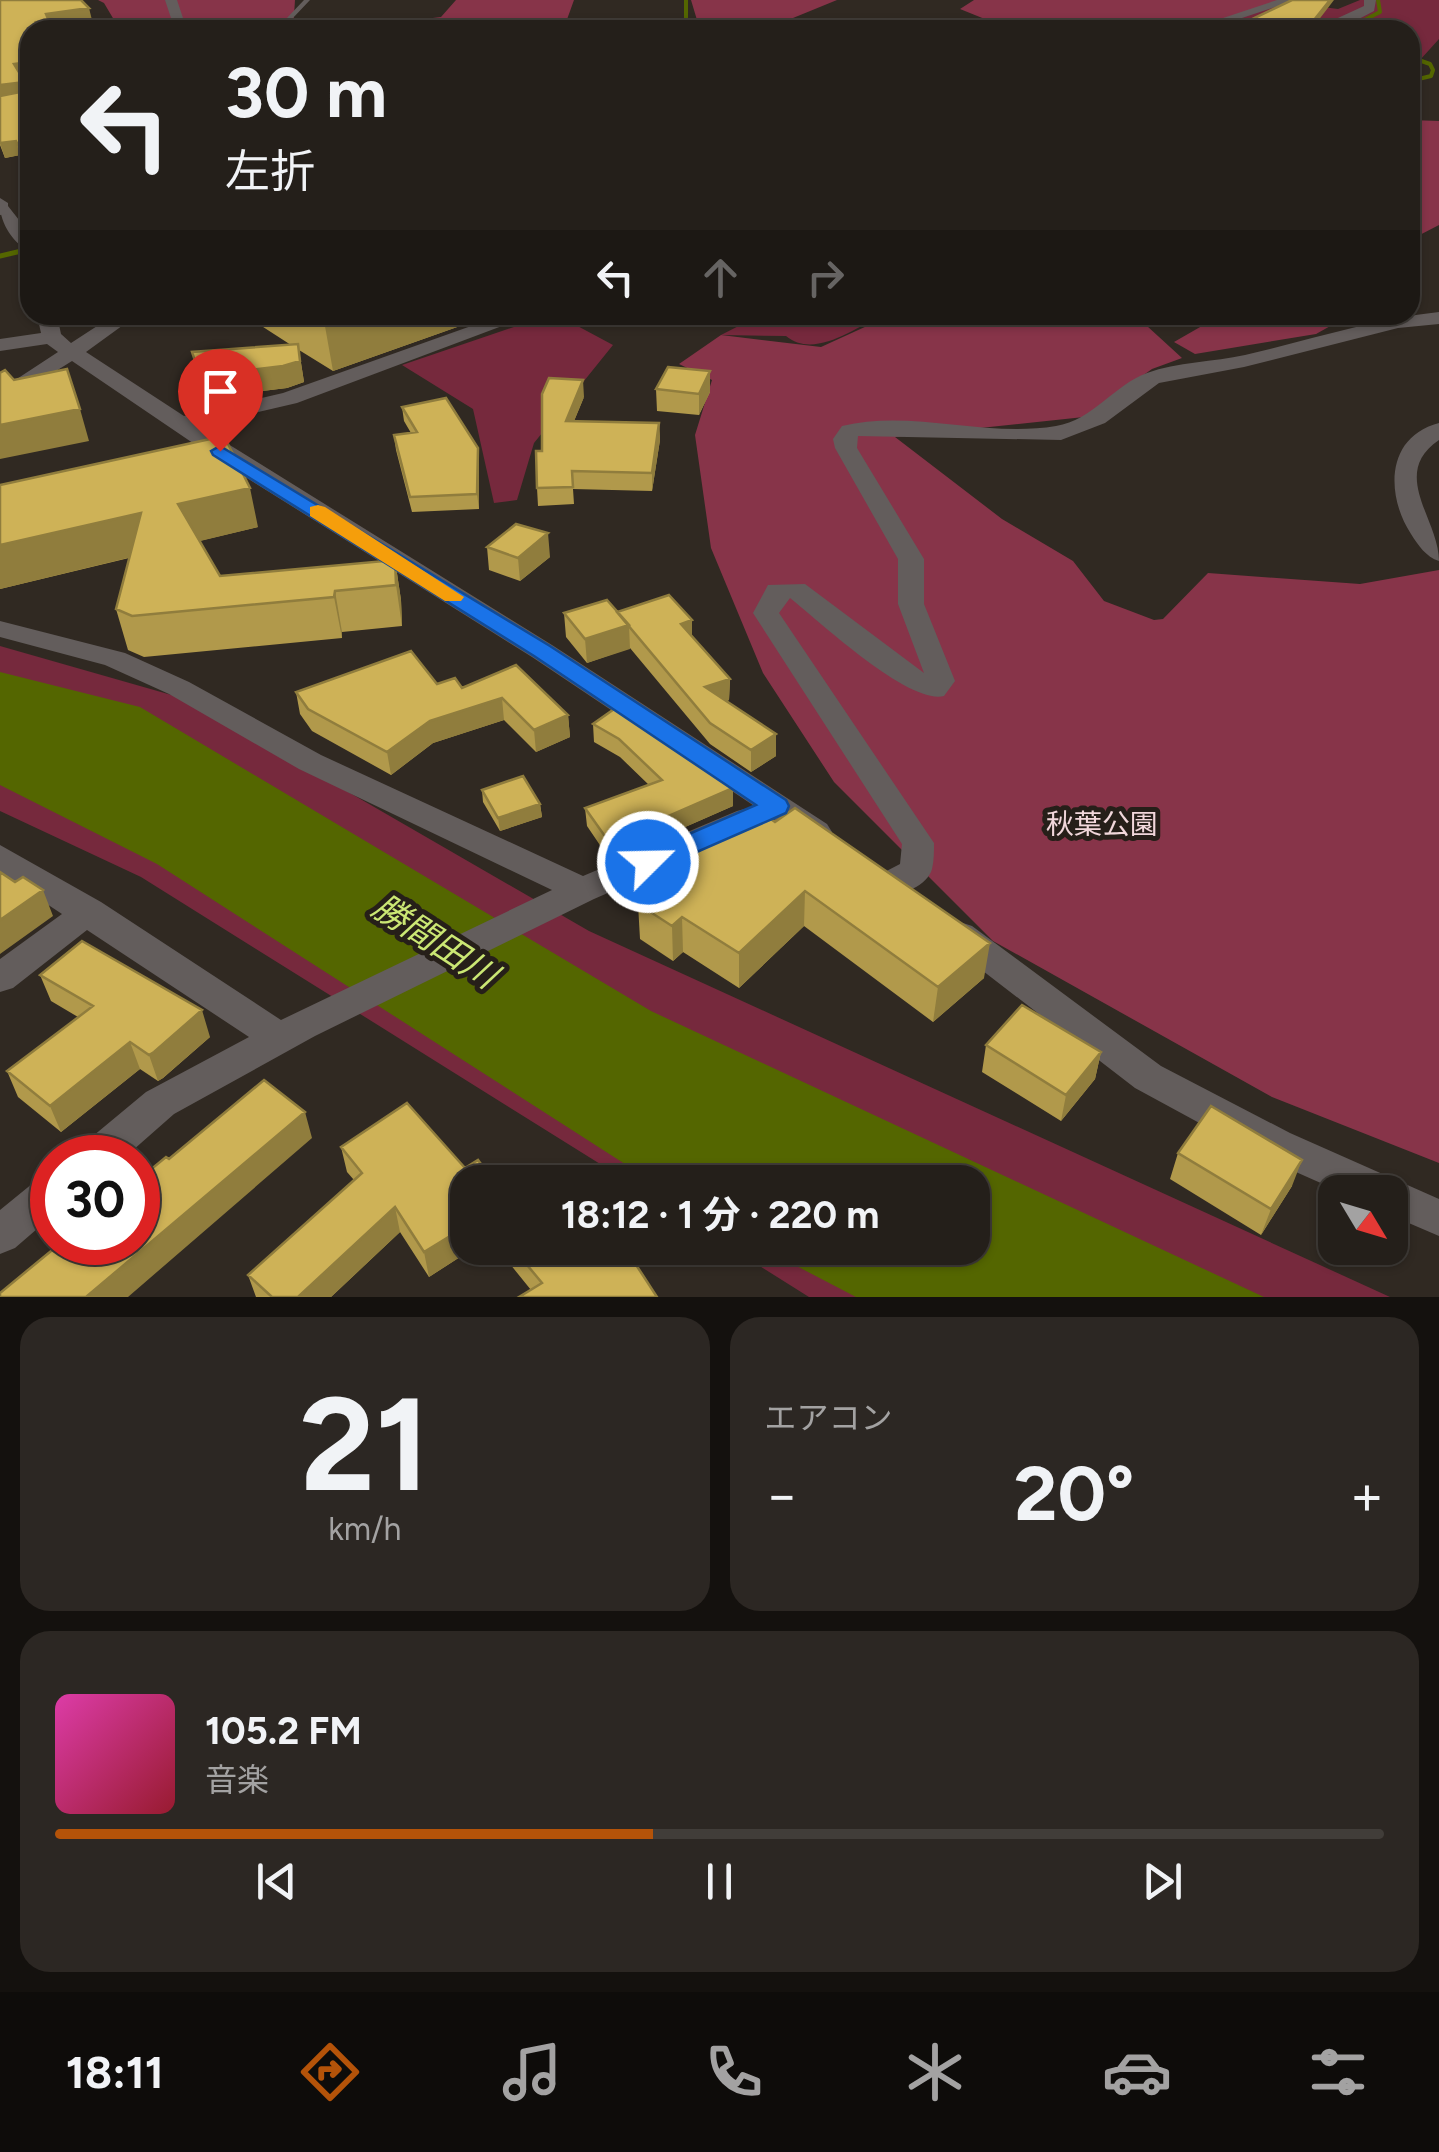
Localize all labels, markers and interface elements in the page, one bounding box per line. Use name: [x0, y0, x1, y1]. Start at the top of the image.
text: 30 m: [225, 50, 387, 135]
icon: left: [60, 60, 190, 190]
text: 左折: [225, 144, 315, 198]
icon: left: [588, 250, 643, 305]
icon: ahead: [693, 250, 748, 305]
icon: right: [798, 250, 853, 305]
pin: [178, 349, 263, 452]
icon: arrive: [193, 364, 248, 419]
park label: 秋葉公園: [1046, 807, 1158, 841]
position arrow: [596, 810, 700, 914]
water label: 勝間田川: [365, 885, 508, 999]
speed limit sign: 30: [30, 1135, 160, 1265]
north arrow: [1318, 1175, 1408, 1265]
map controls: [1318, 1175, 1408, 1265]
text: 18:12 · 1 分 · 220 m: [561, 1192, 879, 1238]
text: 21: [300, 1367, 430, 1523]
text: エアコン: [765, 1399, 893, 1437]
text: 20°: [1014, 1449, 1134, 1539]
text: −: [765, 1462, 799, 1528]
text: +: [1350, 1462, 1384, 1528]
text: km/h: [328, 1510, 401, 1548]
text: 105.2 FM: [205, 1708, 362, 1754]
text: 音楽: [205, 1761, 269, 1799]
icon: previous: [249, 1854, 304, 1909]
icon: pause: [692, 1854, 747, 1909]
icon: next: [1135, 1854, 1190, 1909]
icon: directions: [295, 2037, 365, 2107]
icon: music: [497, 2037, 567, 2107]
icon: phone: [699, 2037, 769, 2107]
icon: climate: [900, 2037, 970, 2107]
icon: car: [1102, 2037, 1172, 2107]
icon: filters: [1303, 2037, 1373, 2107]
text: 18:11: [66, 2045, 164, 2099]

